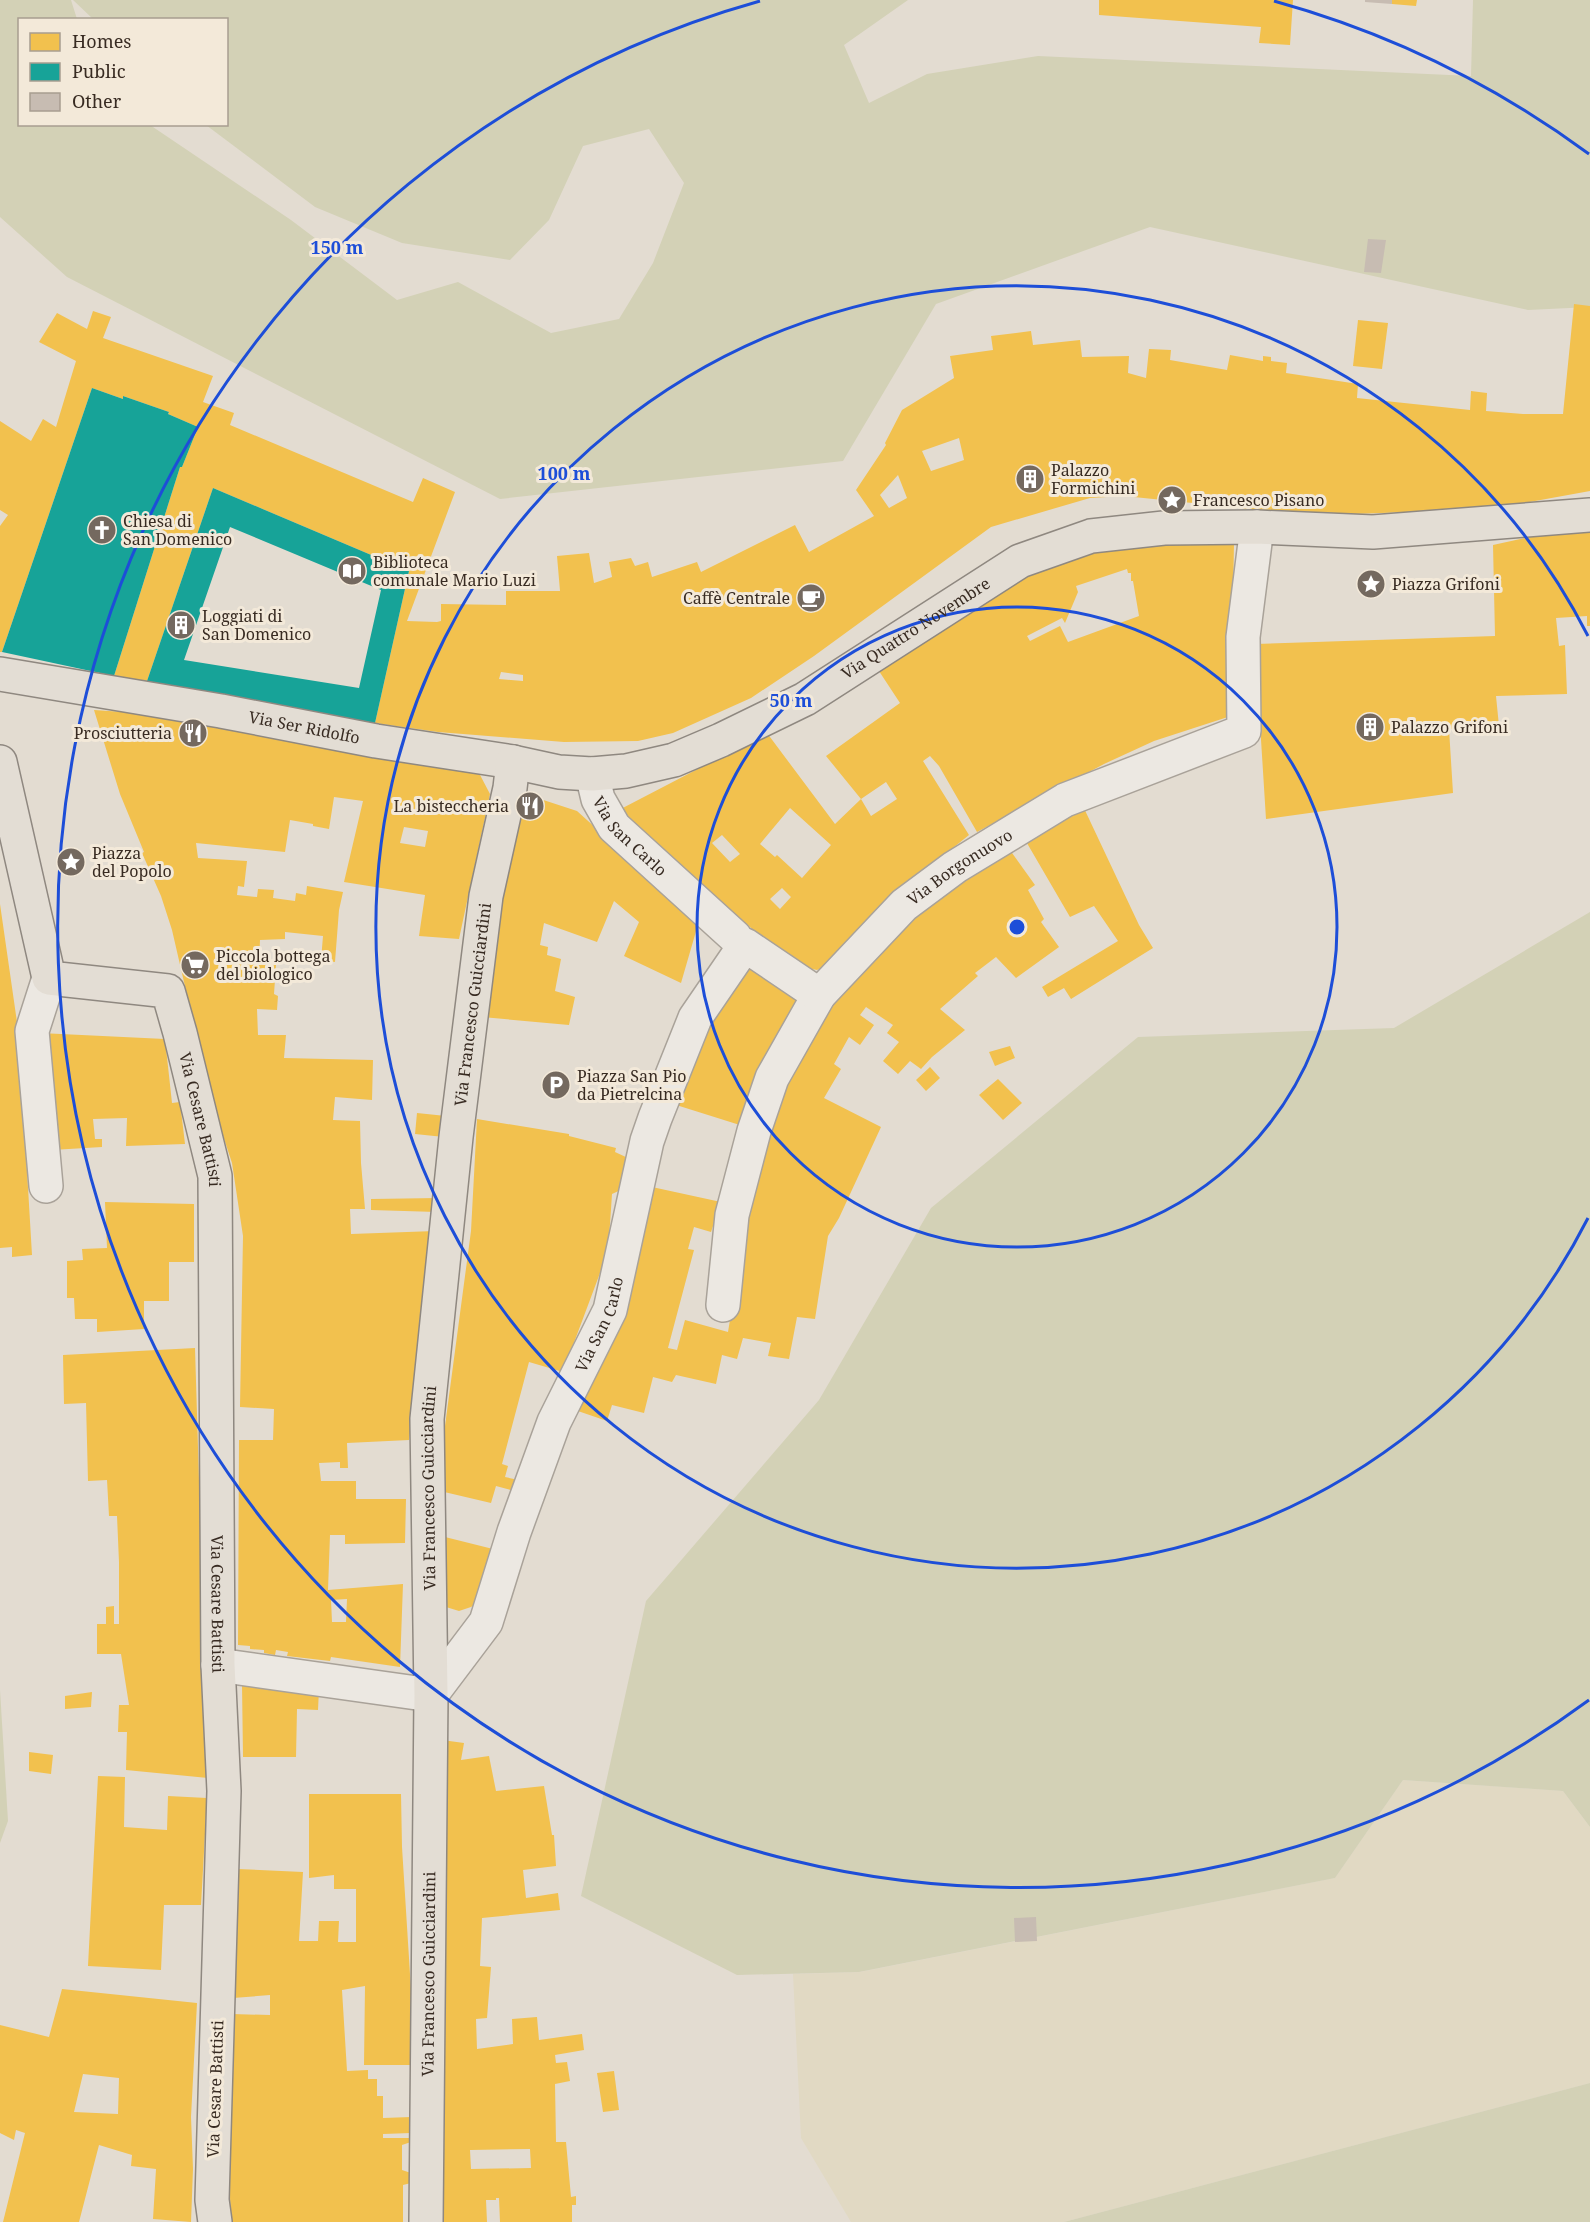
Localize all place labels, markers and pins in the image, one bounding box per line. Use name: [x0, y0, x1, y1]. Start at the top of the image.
place label: Palazzo Formichini: [1051, 459, 1135, 499]
building icon: Palazzo Formichini: [1014, 463, 1046, 495]
place icon: Francesco Pisano: [1156, 484, 1188, 516]
place label: Francesco Pisano: [1193, 489, 1324, 511]
place label: Chiesa di San Domenico: [123, 510, 232, 550]
church icon: Chiesa di San Domenico: [86, 514, 118, 546]
place label: Biblioteca comunale Mario Luzi: [373, 551, 536, 591]
library icon: Biblioteca comunale Mario Luzi: [336, 555, 368, 587]
place icon: Piazza Grifoni: [1355, 568, 1387, 600]
place label: Piazza Grifoni: [1392, 573, 1500, 595]
cafe icon: Caffè Centrale: [795, 582, 827, 614]
place label: Caffè Centrale: [683, 587, 790, 609]
place label: Loggiati di San Domenico: [202, 605, 311, 645]
building icon: Loggiati di San Domenico: [165, 609, 197, 641]
building icon: Palazzo Grifoni: [1354, 711, 1386, 743]
place label: Palazzo Grifoni: [1391, 716, 1508, 738]
restaurant icon: Prosciutteria: [177, 717, 209, 749]
place label: Prosciutteria: [74, 722, 172, 744]
restaurant icon: La bisteccheria: [514, 790, 546, 822]
place label: La bisteccheria: [393, 795, 509, 817]
place label: Piazza del Popolo: [92, 842, 172, 882]
place icon: Piazza del Popolo: [55, 846, 87, 878]
centre of rings: [1007, 917, 1027, 937]
place label: Piccola bottega del biologico: [216, 945, 330, 985]
supermarket icon: Piccola bottega del biologico: [179, 949, 211, 981]
place label: Piazza San Pio da Pietrelcina: [577, 1065, 687, 1105]
parking icon: Piazza San Pio da Pietrelcina: [540, 1069, 572, 1101]

